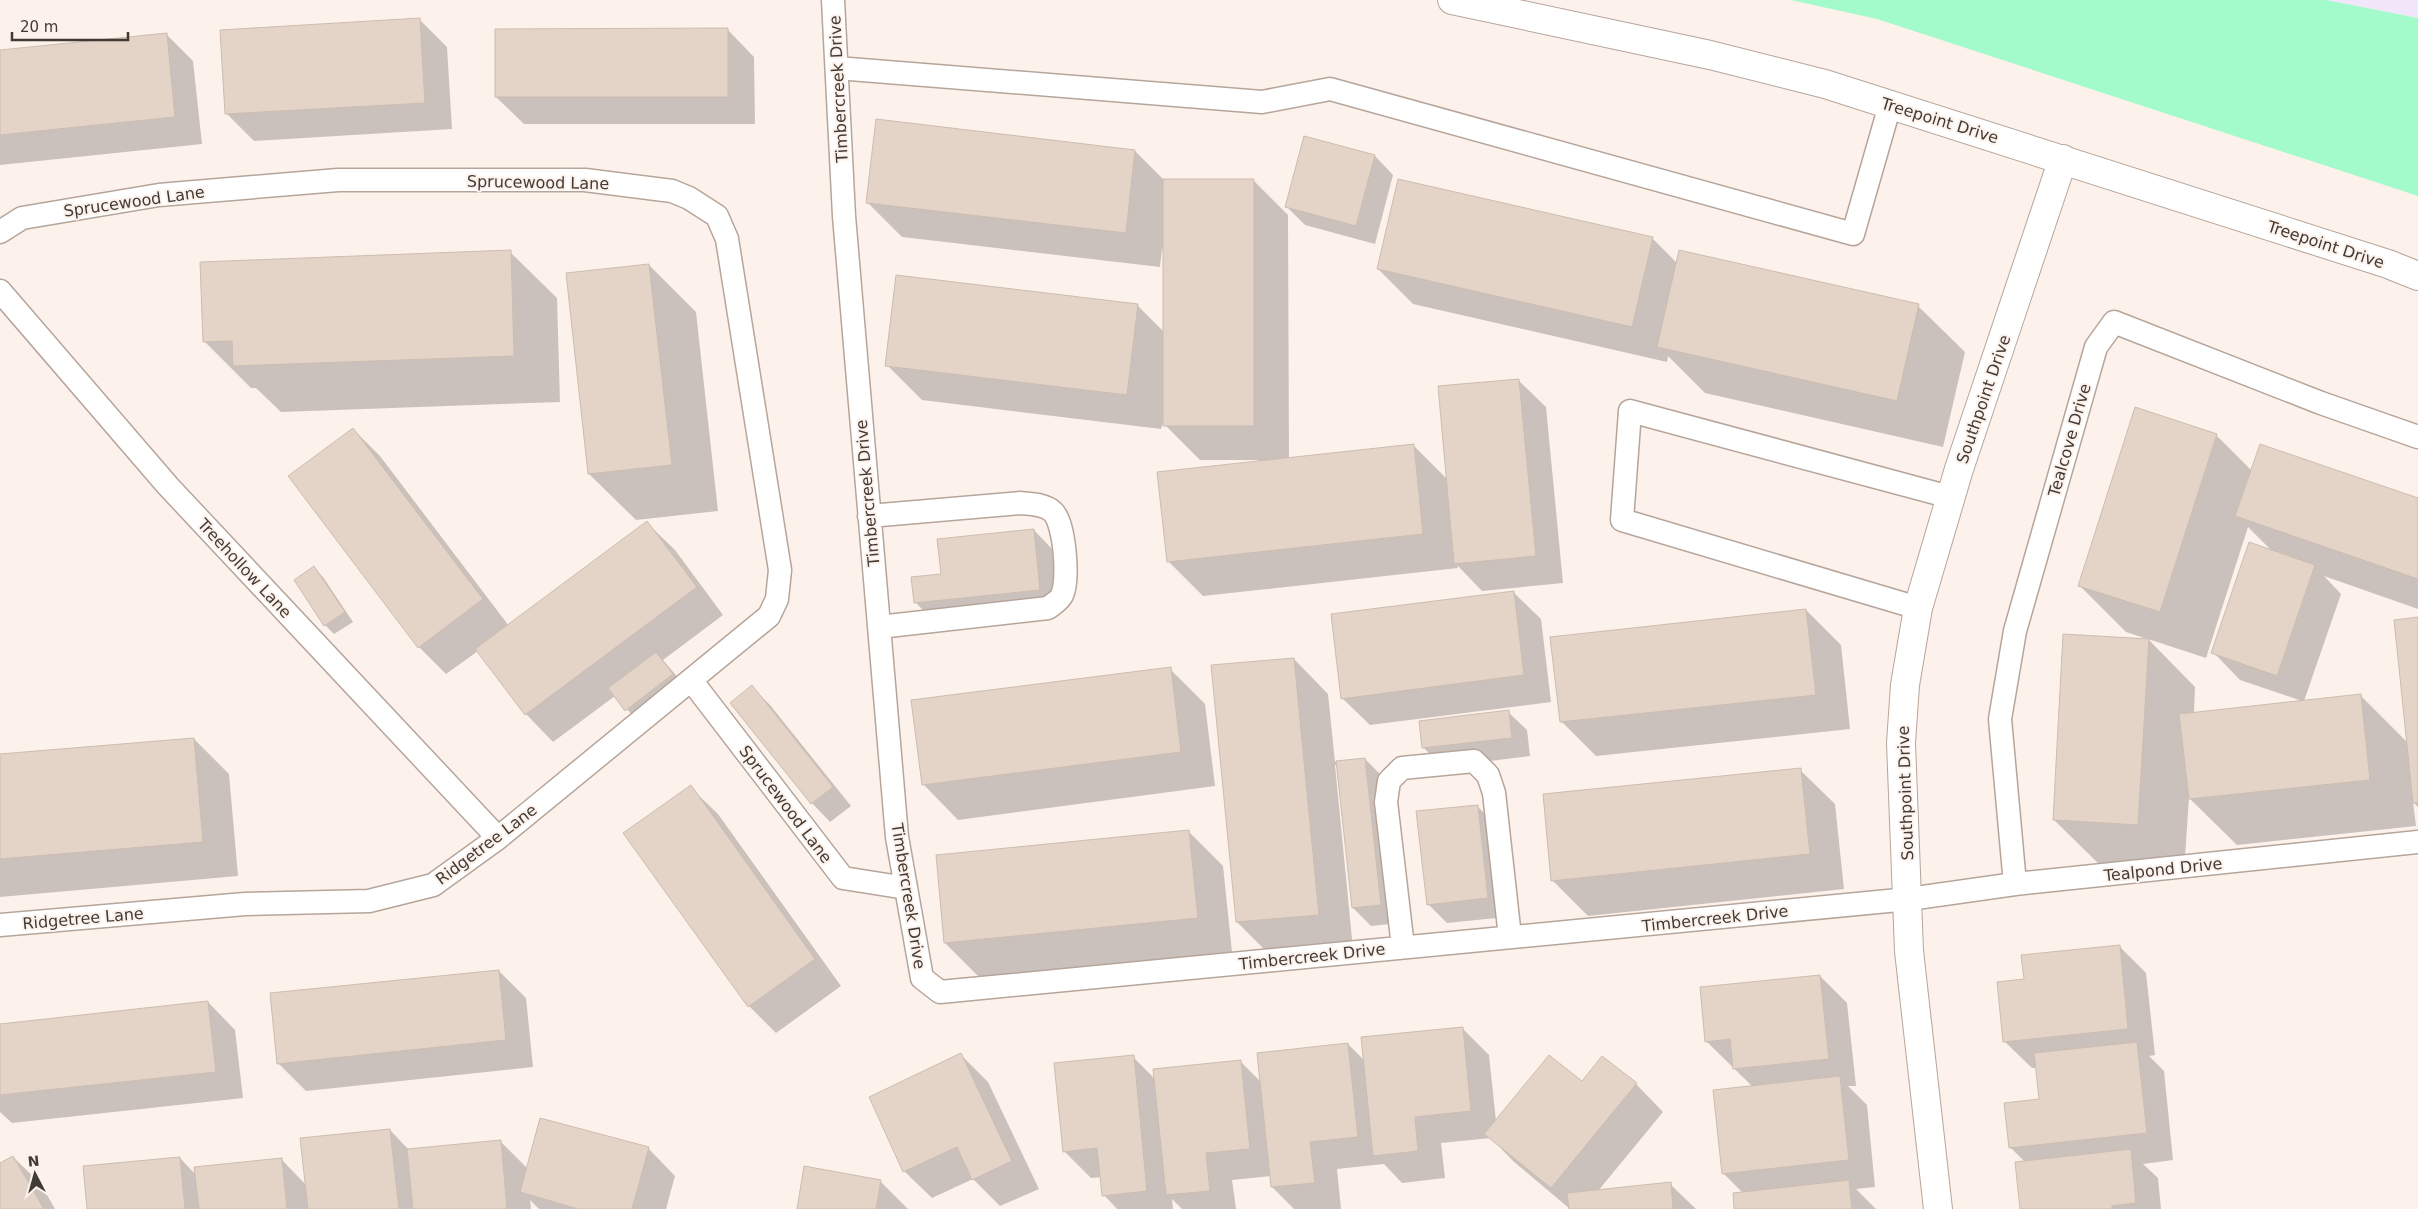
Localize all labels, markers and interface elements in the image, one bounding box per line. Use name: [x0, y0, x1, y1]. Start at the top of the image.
scale bar: [12, 10, 129, 42]
street label: Timbercreek Drive: [825, 15, 852, 164]
text: 20 m: [20, 18, 58, 36]
street label: Treepoint Drive: [1878, 93, 2001, 147]
street label: Sprucewood Lane: [467, 172, 609, 193]
street label: Sprucewood Lane: [62, 182, 206, 221]
street label: Treepoint Drive: [2264, 216, 2387, 272]
street label: Southpoint Drive: [1953, 332, 2014, 466]
street label: Tealcove Drive: [2044, 381, 2095, 500]
street label: Timbercreek Drive: [852, 419, 883, 568]
street label: Treehollow Lane: [193, 514, 296, 622]
street label: Southpoint Drive: [1894, 725, 1917, 861]
street label: Sprucewood Lane: [735, 742, 836, 867]
street label: Ridgetree Lane: [432, 800, 541, 889]
street label: Timbercreek Drive: [887, 821, 929, 970]
street label: Tealpond Drive: [2102, 854, 2223, 885]
street label: Timbercreek Drive: [1640, 901, 1789, 936]
street label: Ridgetree Lane: [22, 904, 144, 933]
street label: Timbercreek Drive: [1237, 939, 1386, 974]
north arrow: [10, 1149, 60, 1199]
text: N: [27, 1153, 40, 1170]

